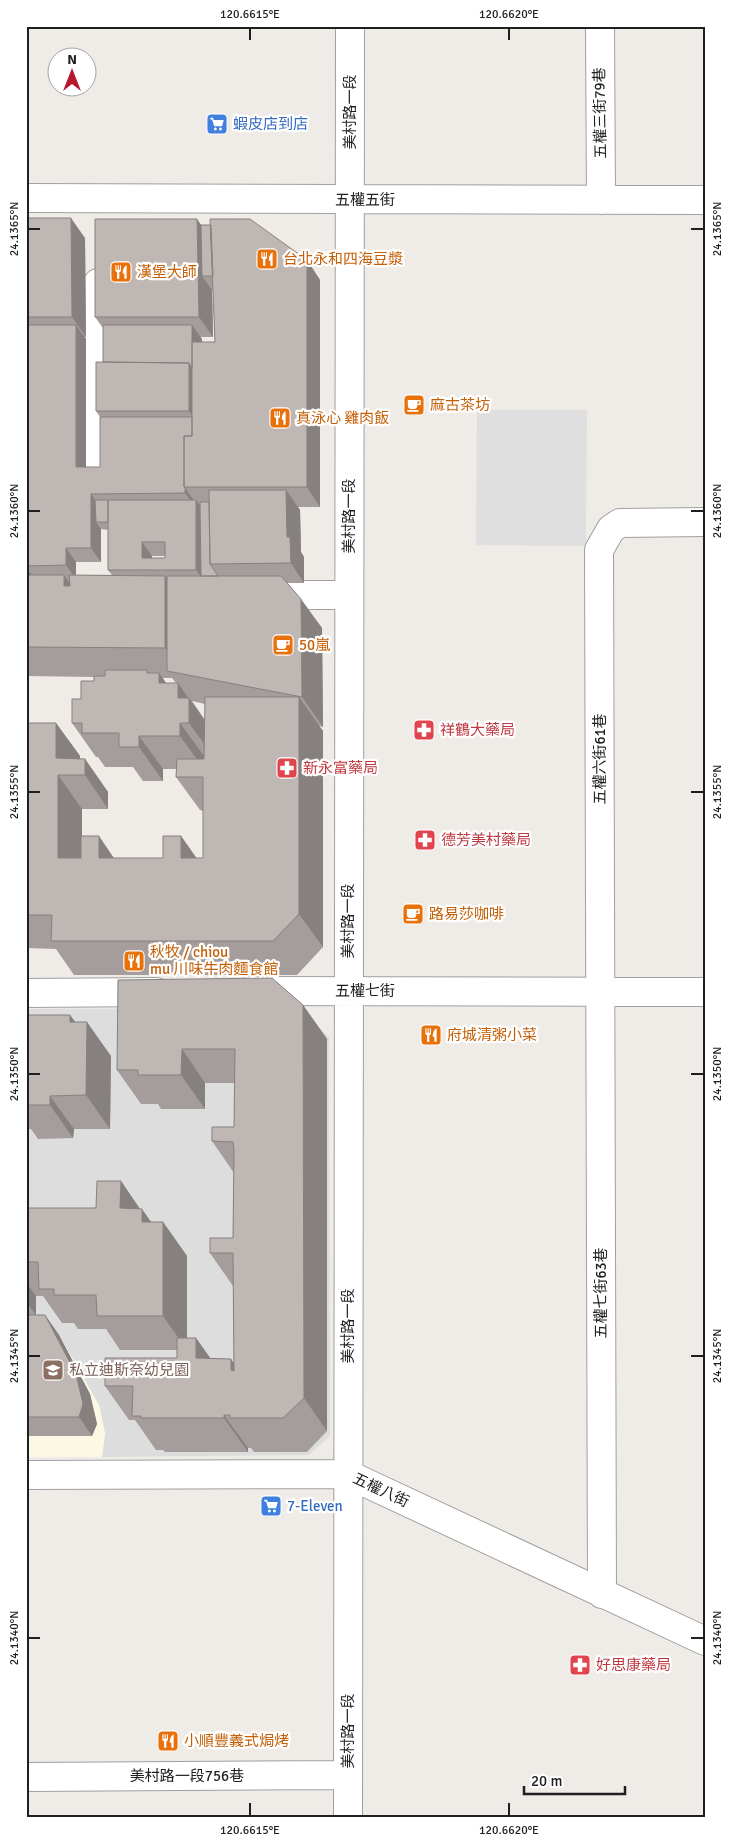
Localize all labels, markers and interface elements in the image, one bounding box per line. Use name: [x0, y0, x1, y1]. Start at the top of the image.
text: 120.6615°E: [220, 7, 280, 22]
text: 120.6620°E: [479, 7, 539, 22]
north arrow: [48, 48, 98, 98]
text: N: [67, 51, 77, 68]
street label: 五權三街79巷: [590, 67, 610, 159]
street label: 美村路一段: [341, 74, 359, 150]
supermarket icon: 蝦皮店到店: [205, 112, 229, 136]
place label: 蝦皮店到店: [233, 115, 308, 133]
street label: 五權五街: [335, 191, 395, 209]
text: 24.1365°N: [7, 202, 22, 256]
text: 24.1365°N: [710, 202, 725, 256]
restaurant icon: 台北永和四海豆漿: [255, 247, 279, 271]
place label: 台北永和四海豆漿: [283, 250, 403, 268]
restaurant icon: 漢堡大師: [109, 260, 133, 284]
place label: 漢堡大師: [137, 263, 197, 281]
cafe icon: 麻古茶坊: [402, 393, 426, 417]
place label: 麻古茶坊: [430, 396, 490, 414]
restaurant icon: 真泳心 雞肉飯: [268, 406, 292, 430]
place label: 真泳心 雞肉飯: [296, 409, 389, 427]
street label: 美村路一段: [340, 478, 358, 554]
text: 24.1360°N: [7, 484, 22, 538]
text: 24.1360°N: [710, 484, 725, 538]
cafe icon: 50嵐: [271, 633, 295, 657]
place label: 50嵐: [299, 636, 330, 654]
street label: 五權六街61巷: [591, 713, 609, 805]
pharmacy icon: 祥鶴大藥局: [412, 718, 436, 742]
place label: 祥鶴大藥局: [440, 721, 515, 739]
pharmacy icon: 新永富藥局: [275, 756, 299, 780]
place label: 新永富藥局: [303, 759, 378, 777]
text: 24.1355°N: [7, 765, 22, 819]
text: 24.1355°N: [710, 765, 725, 819]
pharmacy icon: 德芳美村藥局: [413, 828, 437, 852]
place label: 德芳美村藥局: [441, 831, 531, 849]
street label: 美村路一段: [339, 883, 357, 959]
cafe icon: 路易莎咖啡: [401, 902, 425, 926]
place label: 路易莎咖啡: [429, 905, 504, 923]
place label: 秋牧 / chiou mu 川味牛肉麵食館: [150, 943, 278, 978]
restaurant icon: 秋牧 / chiou mu 川味牛肉麵食館: [122, 949, 146, 973]
street label: 五權七街: [335, 982, 395, 1000]
restaurant icon: 府城清粥小菜: [419, 1023, 443, 1047]
place label: 府城清粥小菜: [447, 1026, 537, 1044]
text: 24.1350°N: [7, 1047, 22, 1101]
text: 24.1350°N: [710, 1047, 725, 1101]
street label: 五權七街63巷: [592, 1247, 610, 1339]
street label: 美村路一段: [339, 1288, 357, 1364]
text: 24.1345°N: [7, 1329, 22, 1383]
text: 24.1345°N: [710, 1329, 725, 1383]
school or university icon: 私立迪斯奈幼兒園: [41, 1358, 65, 1382]
place label: 私立迪斯奈幼兒園: [69, 1361, 189, 1379]
street label: 五權八街: [350, 1469, 412, 1511]
supermarket icon: 7-Eleven: [259, 1494, 283, 1518]
place label: 7-Eleven: [287, 1497, 343, 1515]
text: 24.1340°N: [7, 1611, 22, 1665]
text: 24.1340°N: [710, 1611, 725, 1665]
pharmacy icon: 好思康藥局: [568, 1653, 592, 1677]
place label: 好思康藥局: [596, 1656, 671, 1674]
street label: 美村路一段: [339, 1693, 357, 1769]
restaurant icon: 小順豐義式焗烤: [156, 1729, 180, 1753]
place label: 小順豐義式焗烤: [184, 1732, 289, 1750]
scale bar: [524, 1763, 625, 1795]
street label: 美村路一段756巷: [130, 1767, 244, 1785]
text: 20 m: [531, 1772, 562, 1790]
text: 120.6615°E: [220, 1823, 280, 1838]
text: 120.6620°E: [479, 1823, 539, 1838]

